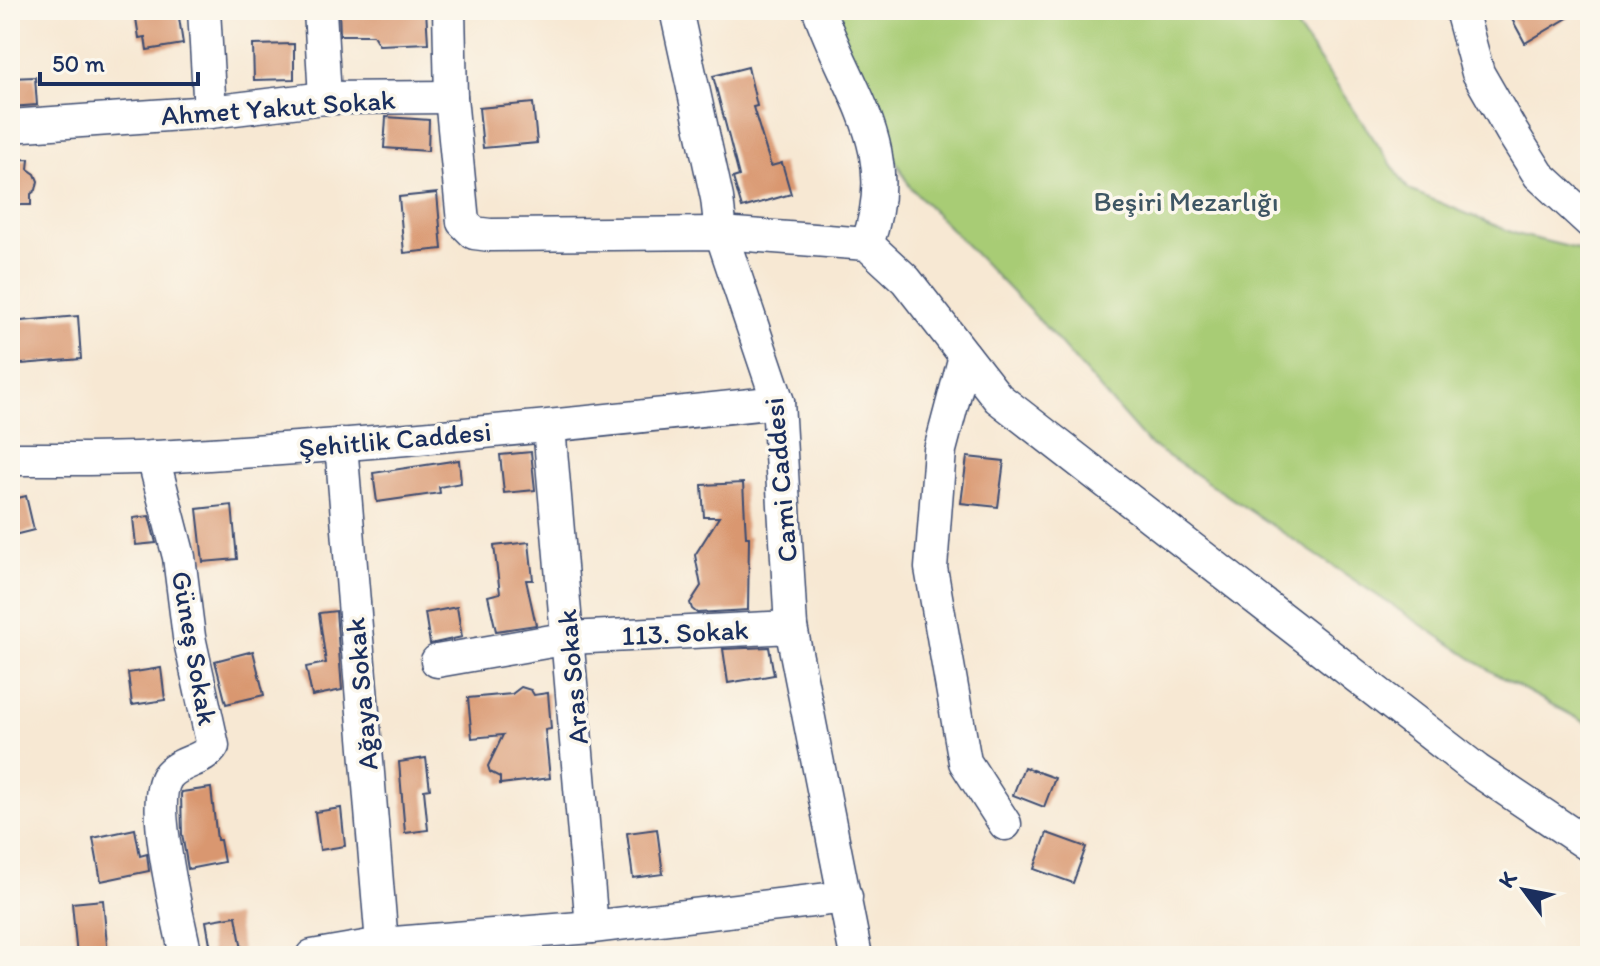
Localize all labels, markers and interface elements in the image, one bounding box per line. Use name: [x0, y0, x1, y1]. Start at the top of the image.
scale bar: [40, 36, 198, 86]
text: 50 m: [52, 49, 105, 78]
street label: Ahmet Yakut Sokak: [160, 82, 397, 132]
park label: Beşiri Mezarlığı: [1093, 184, 1279, 218]
street label: Cami Caddesi: [756, 396, 804, 564]
street label: Şehitlik Caddesi: [297, 414, 493, 464]
street label: Güneş Sokak: [165, 568, 225, 728]
street label: Aras Sokak: [549, 607, 595, 746]
street label: 113. Sokak: [621, 612, 749, 652]
street label: Ağaya Sokak: [337, 616, 385, 772]
north arrow: [1484, 850, 1564, 930]
text: K: [1492, 866, 1523, 893]

